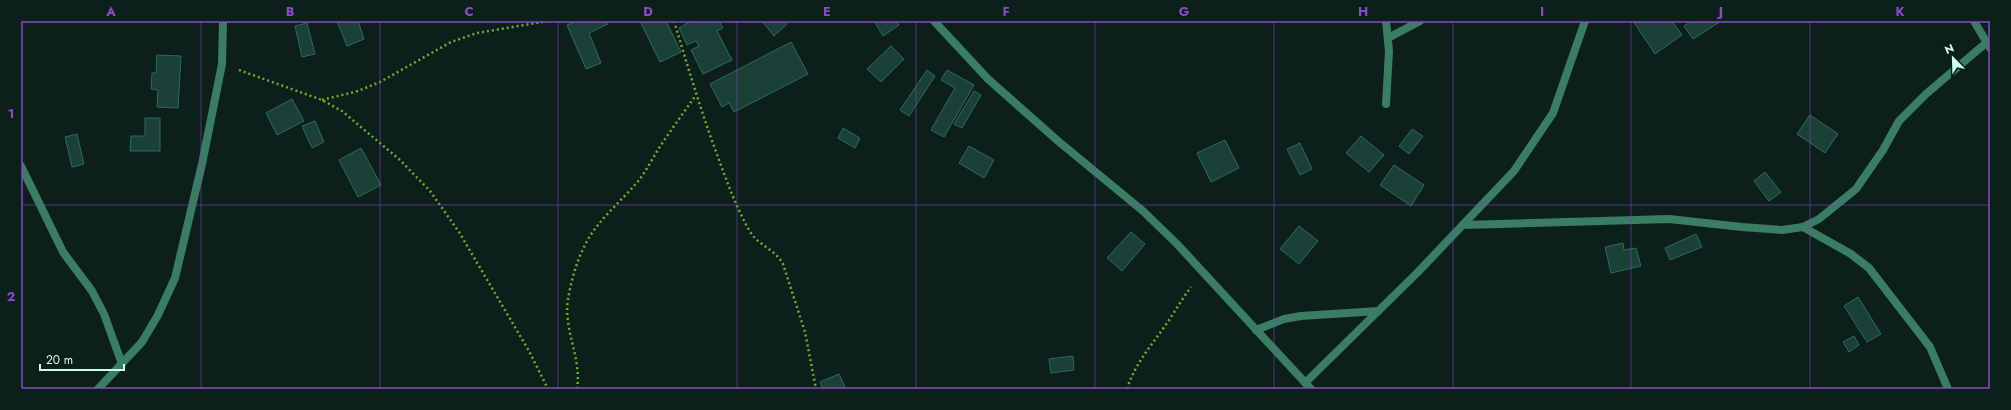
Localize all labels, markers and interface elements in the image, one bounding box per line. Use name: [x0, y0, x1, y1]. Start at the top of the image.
text: A: [105, 2, 116, 21]
text: B: [286, 2, 295, 21]
text: C: [464, 2, 474, 21]
text: D: [643, 2, 653, 21]
text: E: [823, 2, 831, 21]
text: F: [1002, 2, 1010, 21]
text: G: [1179, 2, 1190, 21]
text: H: [1358, 2, 1368, 21]
text: I: [1540, 2, 1544, 21]
text: J: [1716, 2, 1723, 21]
text: K: [1895, 2, 1905, 21]
north arrow: [1933, 38, 1973, 78]
text: N: [1942, 40, 1956, 58]
text: 1: [8, 104, 14, 123]
text: 2: [7, 287, 15, 306]
scale bar: [40, 346, 124, 372]
text: 20 m: [46, 351, 73, 369]

